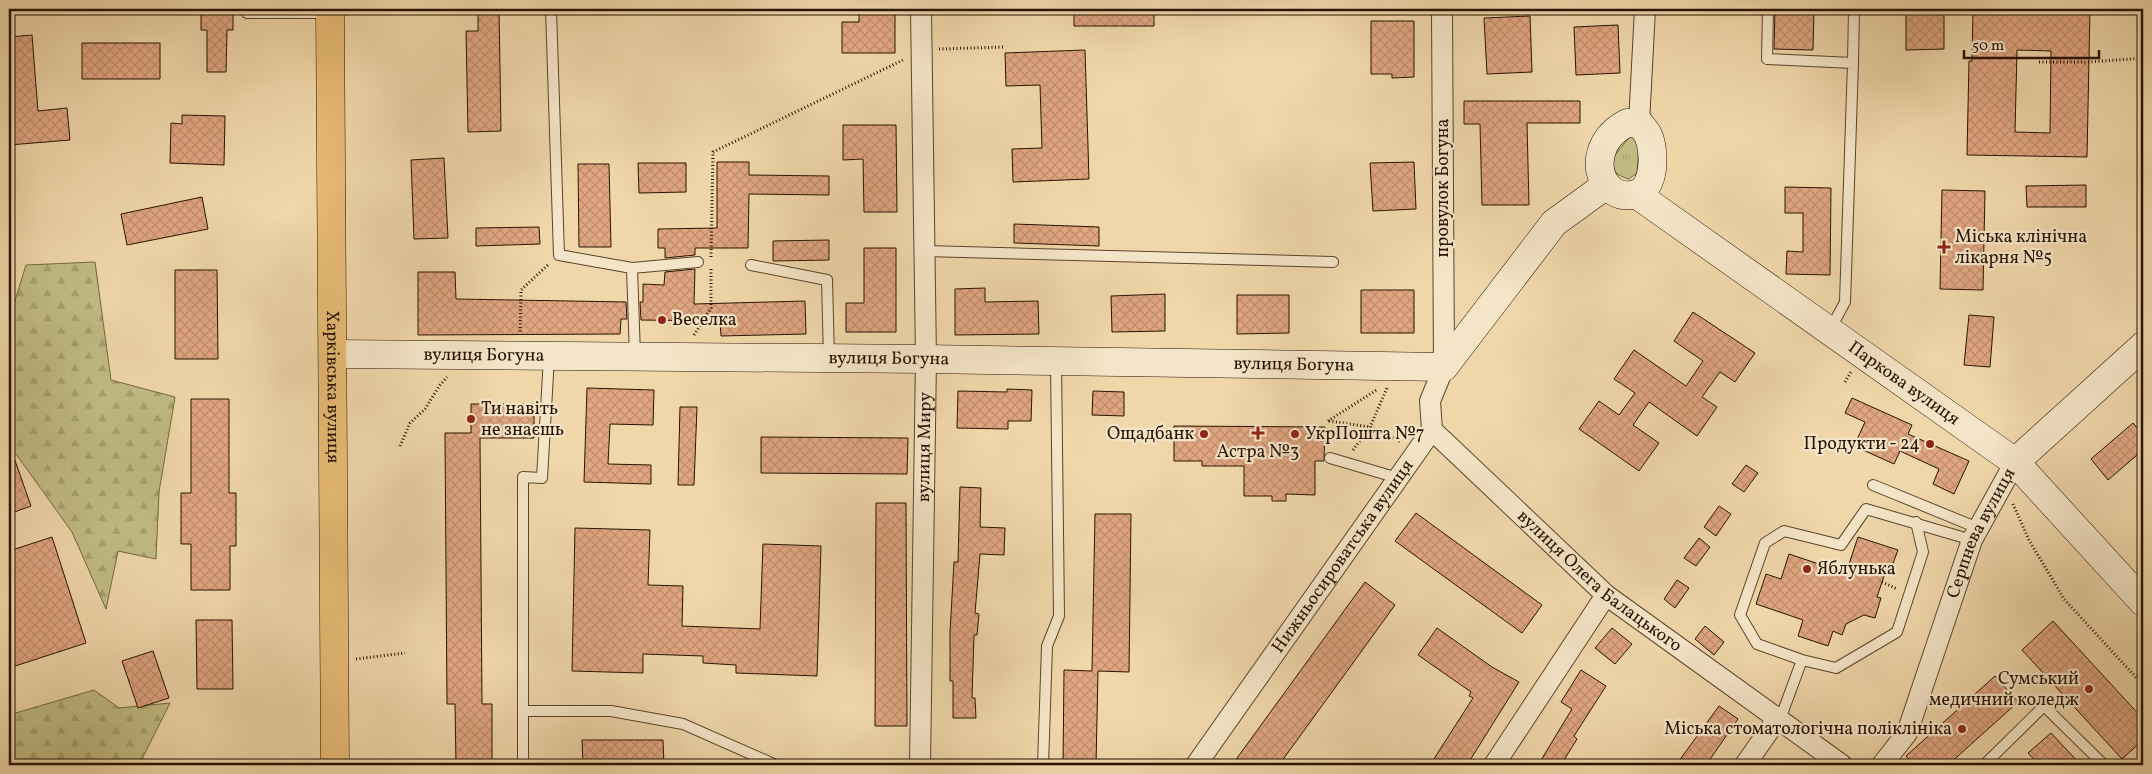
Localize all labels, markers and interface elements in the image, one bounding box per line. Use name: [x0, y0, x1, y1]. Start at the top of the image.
scale bar: [1964, 28, 2100, 60]
text: 50 m: [1972, 36, 2004, 57]
street label: провулок Богуна: [1431, 119, 1456, 257]
place label: Міська клінічна лікарня №5: [1955, 225, 2087, 271]
marker: Міська клінічна лікарня №5: [1937, 240, 1951, 254]
place label: Веселка: [672, 308, 737, 333]
street label: Харківська вулиця: [319, 310, 346, 464]
marker: Веселка: [656, 314, 668, 326]
street label: Паркова вулиця: [1843, 335, 1965, 432]
street label: вулиця Богуна: [423, 342, 545, 368]
street label: вулиця Богуна: [828, 346, 950, 372]
street label: вулиця Богуна: [1233, 351, 1355, 378]
street label: вулиця Миру: [911, 392, 938, 502]
place label: Ти навіть не знаєшь: [481, 397, 564, 443]
marker: Ти навіть не знаєшь: [465, 413, 477, 425]
place label: Ощадбанк: [1107, 422, 1194, 447]
place label: УкрПошта №7: [1305, 422, 1424, 447]
marker: Астра №3: [1252, 427, 1264, 439]
marker: Ощадбанк: [1198, 428, 1210, 440]
marker: УкрПошта №7: [1289, 428, 1301, 440]
place label: Продукти - 24: [1804, 432, 1920, 457]
marker: Продукти - 24: [1924, 438, 1936, 450]
place label: Астра №3: [1217, 440, 1299, 465]
street label: Нижньосироватська вулиця: [1266, 455, 1420, 658]
street label: Серпнева вулиця: [1941, 464, 2022, 602]
street label: вулиця Олега Балацького: [1511, 504, 1687, 658]
place label: Яблунька: [1817, 557, 1896, 582]
marker: Яблунька: [1801, 563, 1813, 575]
place label: Сумський медичний коледж: [1929, 667, 2079, 713]
marker: Сумський медичний коледж: [2083, 683, 2095, 695]
place label: Міська стоматологічна поліклініка: [1664, 717, 1952, 742]
marker: Міська стоматологічна поліклініка: [1956, 723, 1968, 735]

